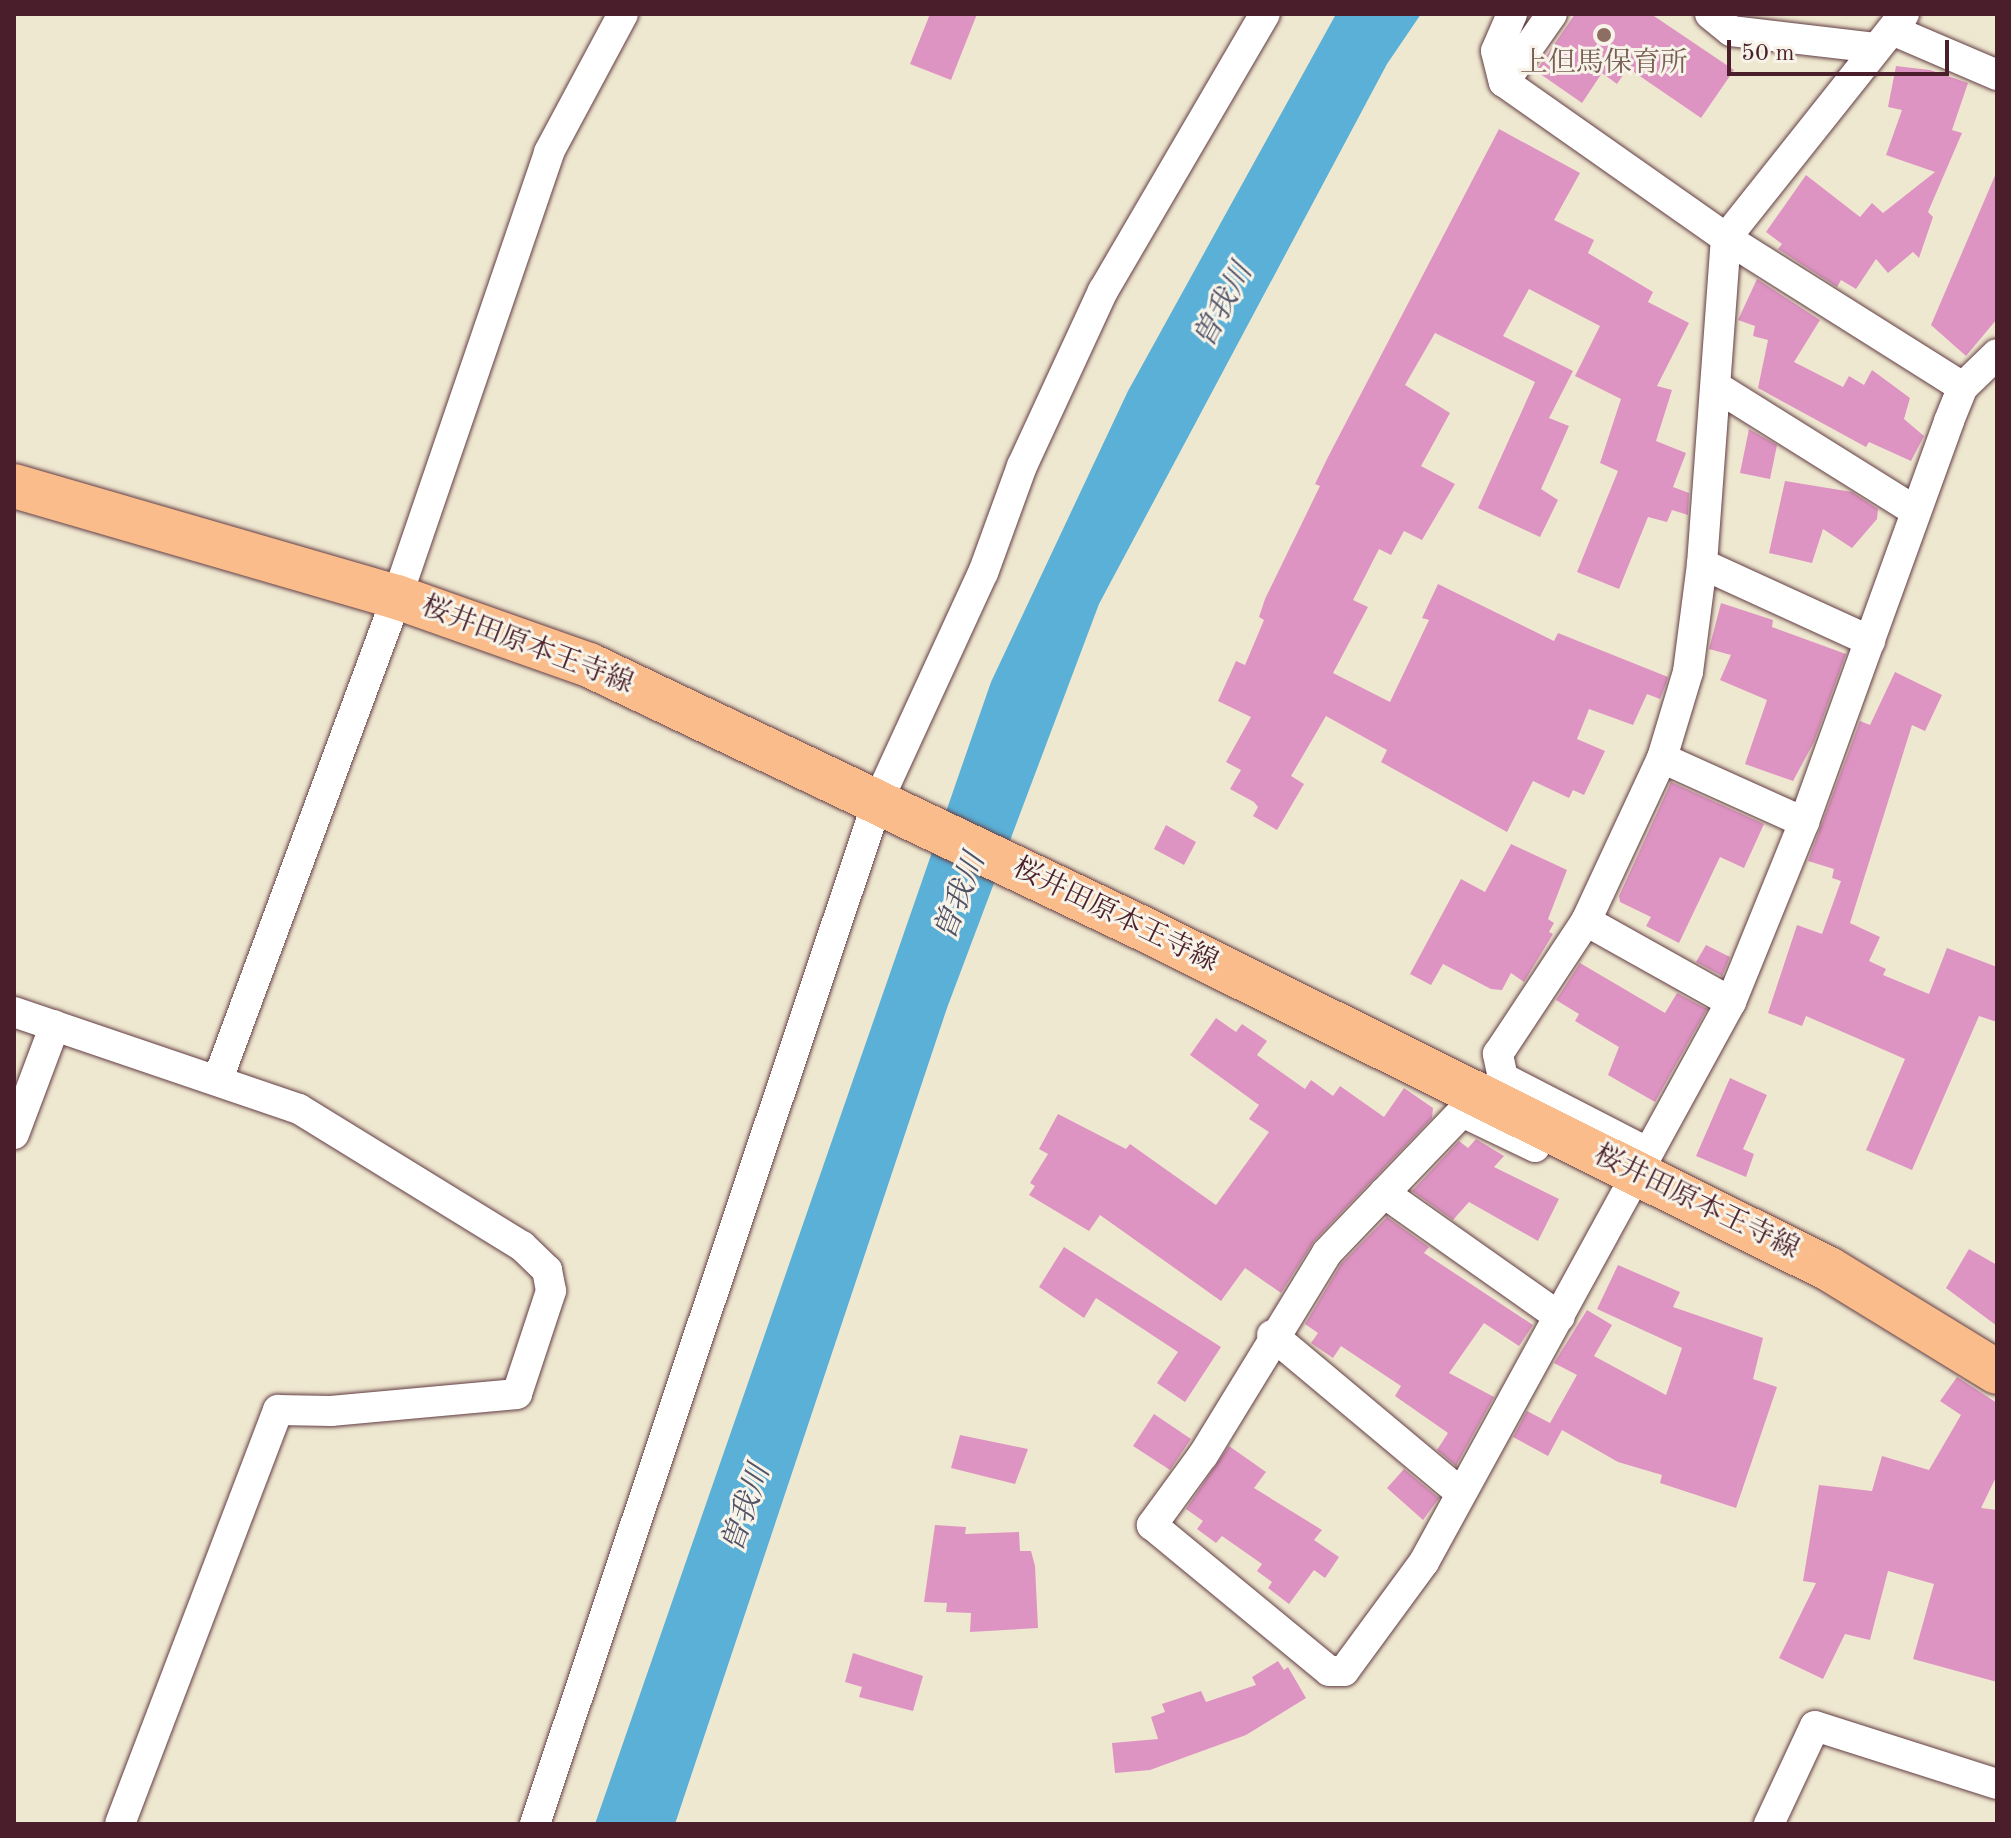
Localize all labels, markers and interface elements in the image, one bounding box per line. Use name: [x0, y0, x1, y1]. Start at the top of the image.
scale bar: [1731, 24, 1953, 74]
marker: 上但馬保育所: [1595, 26, 1613, 44]
text: 50 m: [1741, 42, 1795, 66]
place label: 上但馬保育所: [1520, 47, 1688, 81]
water label: 曽我川: [1187, 258, 1261, 354]
street label: 桜井田原本王寺線: [416, 590, 638, 702]
water label: 曽我川: [928, 849, 994, 945]
street label: 桜井田原本王寺線: [1007, 852, 1223, 980]
street label: 桜井田原本王寺線: [1588, 1139, 1804, 1267]
water label: 曽我川: [715, 1461, 779, 1557]

